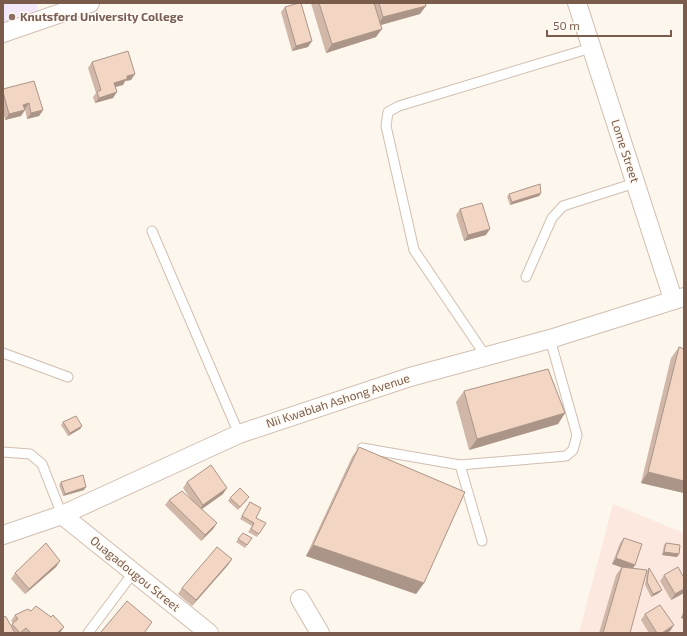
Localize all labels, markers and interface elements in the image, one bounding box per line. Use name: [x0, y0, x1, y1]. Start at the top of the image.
place label: Knutsford University College: [20, 9, 184, 24]
marker: Knutsford University College: [7, 12, 17, 22]
scale bar: [547, 12, 671, 38]
text: 50 m: [553, 18, 580, 32]
street label: Lome Street: [609, 117, 643, 185]
street label: Nii Kwablah Ashong Avenue: [264, 370, 411, 430]
street label: Ouagadougou Street: [88, 533, 184, 614]

